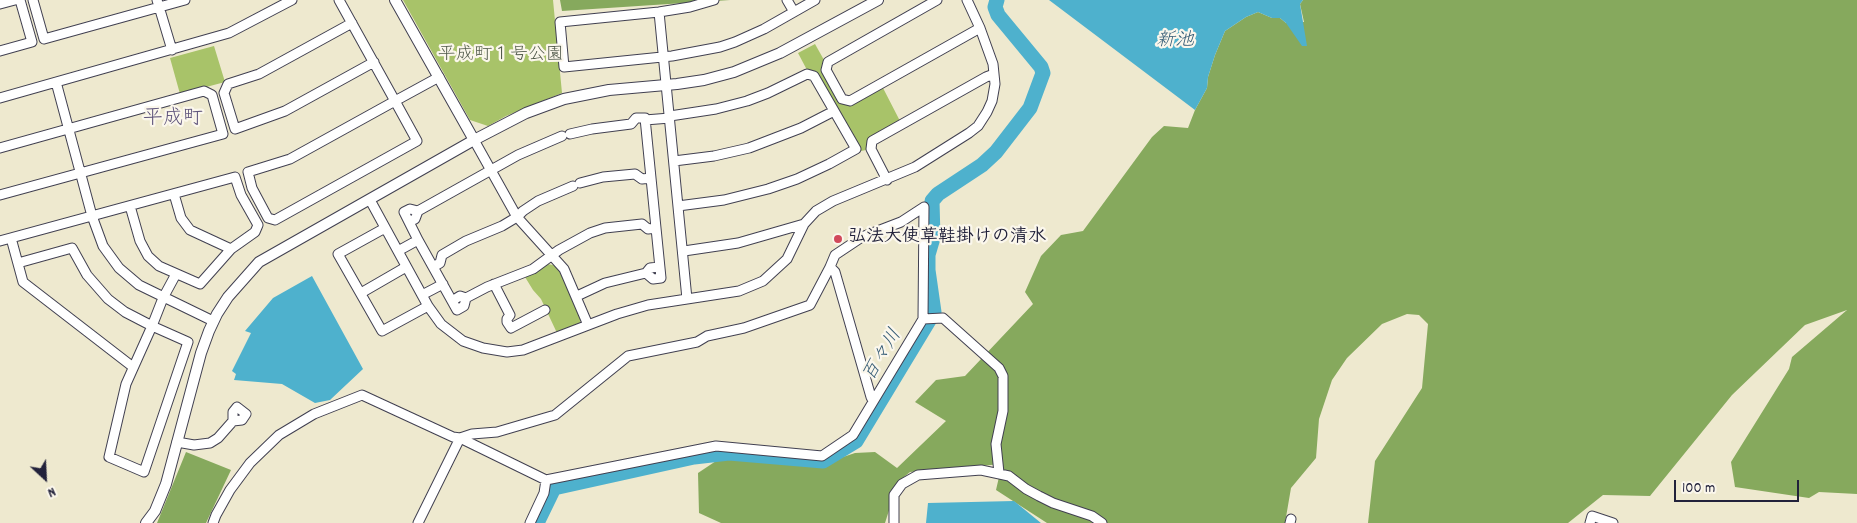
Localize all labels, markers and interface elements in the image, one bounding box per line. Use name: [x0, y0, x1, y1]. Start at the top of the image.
water label: 新池: [1156, 31, 1194, 53]
park label: 平成町１号公園: [438, 46, 564, 68]
district label: 平成町: [143, 108, 203, 132]
place label: 弘法大使草鞋掛けの清水: [848, 228, 1046, 250]
marker: 弘法大使草鞋掛けの清水: [832, 233, 844, 245]
water label: 百々川: [860, 326, 908, 386]
north arrow: [20, 453, 70, 503]
scale bar: [1677, 470, 1802, 502]
text: 100 m: [1682, 478, 1715, 500]
text: N: [44, 481, 59, 502]

